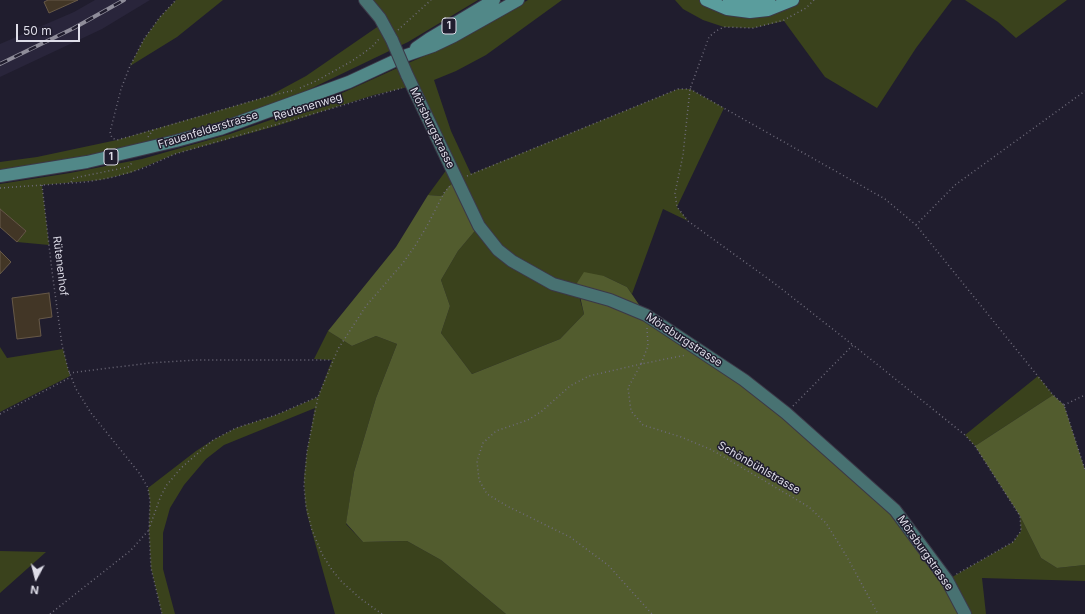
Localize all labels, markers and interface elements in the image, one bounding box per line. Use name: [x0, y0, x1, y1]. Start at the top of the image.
scale bar: [18, 16, 82, 42]
road number: 1: [442, 18, 456, 34]
text: 50 m: [23, 23, 52, 38]
street label: Mörsburgstrasse: [407, 85, 457, 171]
street label: Reutenenweg: [272, 90, 344, 124]
street label: Frauenfelderstrasse: [156, 109, 260, 151]
road number: 1: [104, 149, 118, 165]
street label: Rütenenhof: [50, 235, 70, 297]
street label: Mörsburgstrasse: [643, 310, 725, 370]
street label: Schönbühlstrasse: [715, 439, 803, 497]
street label: Mörsburgstrasse: [894, 513, 956, 593]
north arrow: [16, 558, 56, 598]
text: N: [30, 582, 40, 597]

